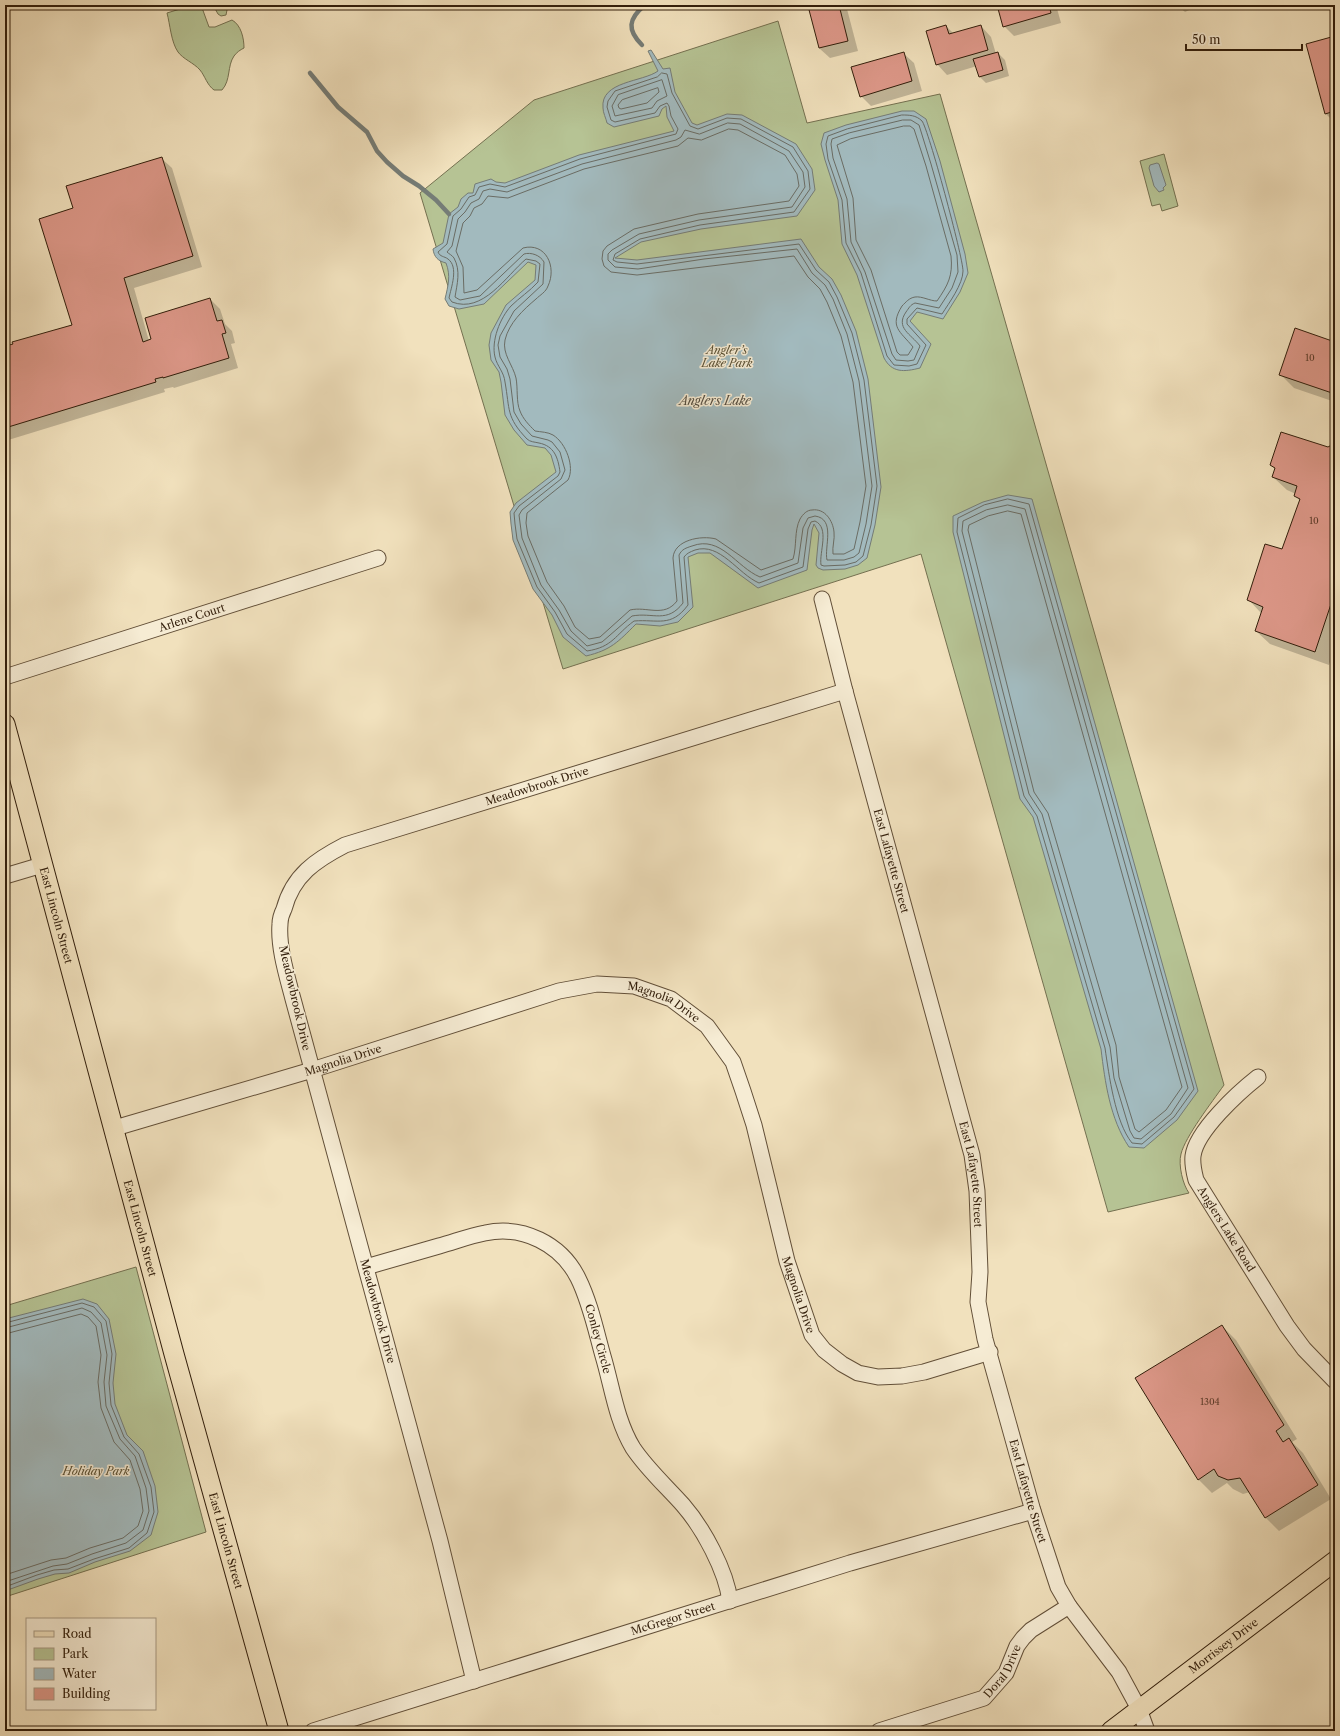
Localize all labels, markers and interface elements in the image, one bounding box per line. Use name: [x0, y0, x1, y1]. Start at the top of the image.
scale bar: [1186, 26, 1302, 52]
text: 50 m: [1192, 32, 1221, 47]
park label: Angler’s Lake Park: [700, 343, 753, 370]
house number: 10: [1305, 352, 1315, 363]
water label: Anglers Lake: [677, 393, 752, 408]
house number: 10: [1309, 515, 1319, 526]
street label: Arlene Court: [156, 600, 227, 635]
street label: Meadowbrook Drive: [483, 763, 590, 808]
street label: East Lafayette Street: [871, 807, 912, 915]
street label: East Lincoln Street: [37, 865, 76, 965]
street label: Meadowbrook Drive: [276, 944, 314, 1052]
street label: Magnolia Drive: [627, 979, 703, 1025]
street label: Magnolia Drive: [303, 1041, 383, 1079]
street label: East Lafayette Street: [956, 1120, 985, 1228]
street label: East Lincoln Street: [121, 1178, 160, 1278]
street label: Anglers Lake Road: [1194, 1183, 1259, 1275]
street label: Magnolia Drive: [779, 1255, 818, 1335]
street label: Meadowbrook Drive: [357, 1257, 399, 1365]
street label: Conley Circle: [582, 1302, 614, 1375]
house number: 1304: [1200, 1396, 1220, 1407]
street label: East Lafayette Street: [1006, 1437, 1050, 1545]
park label: Holiday Park: [61, 1464, 130, 1478]
street label: East Lincoln Street: [206, 1491, 246, 1590]
street label: McGregor Street: [629, 1599, 717, 1638]
street label: Morrissey Drive: [1186, 1615, 1261, 1676]
legend: [26, 1618, 156, 1710]
text: Road: [62, 1626, 92, 1641]
street label: Doral Drive: [980, 1642, 1024, 1701]
text: Park: [62, 1646, 89, 1661]
text: Water: [61, 1666, 96, 1681]
text: Building: [62, 1686, 110, 1701]

